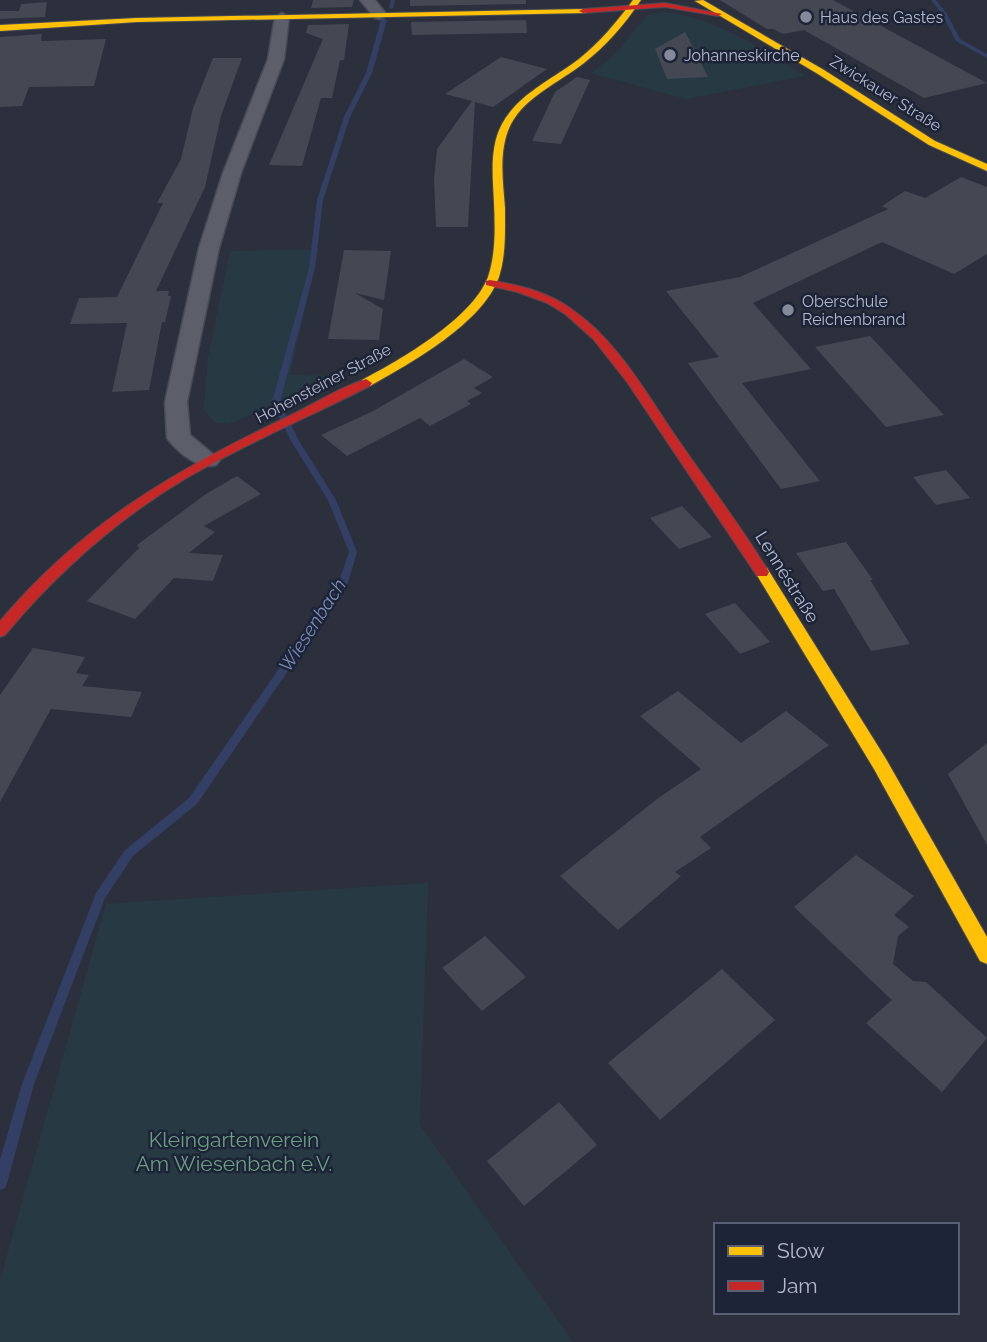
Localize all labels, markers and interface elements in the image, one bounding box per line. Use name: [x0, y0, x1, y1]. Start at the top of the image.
place label: Haus des Gastes: [820, 8, 943, 27]
marker: Haus des Gastes: [798, 9, 814, 25]
place label: Johanneskirche: [684, 46, 800, 65]
marker: Johanneskirche: [662, 47, 678, 63]
street label: Zwickauer Straße: [826, 51, 945, 135]
place label: Oberschule Reichenbrand: [802, 292, 905, 329]
marker: Oberschule Reichenbrand: [780, 302, 796, 318]
street label: Hohensteiner Straße: [252, 340, 394, 427]
street label: Lennéstraße: [751, 527, 824, 627]
water label: Wiesenbach: [274, 575, 350, 675]
park label: Kleingartenverein Am Wiesenbach e.V.: [136, 1127, 332, 1176]
legend: [714, 1223, 959, 1314]
text: Slow: [777, 1238, 825, 1263]
text: Jam: [777, 1273, 818, 1298]

